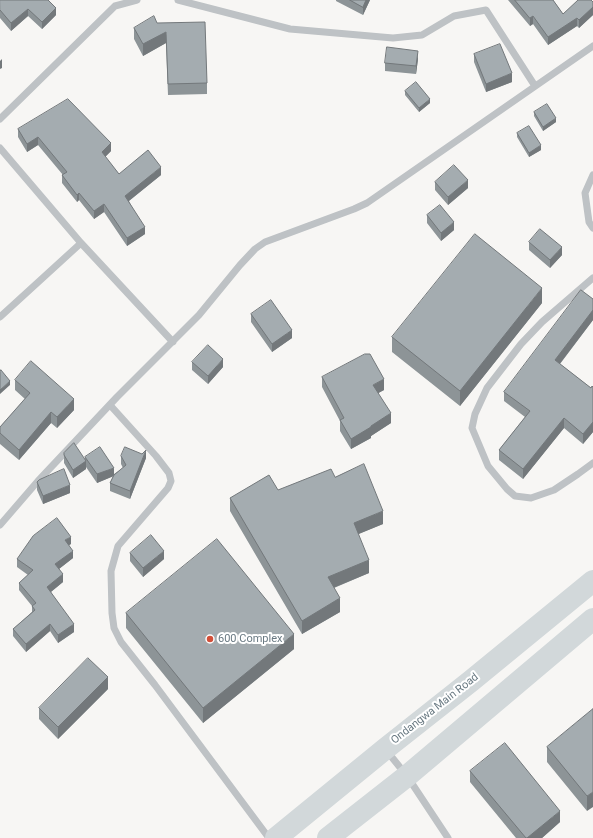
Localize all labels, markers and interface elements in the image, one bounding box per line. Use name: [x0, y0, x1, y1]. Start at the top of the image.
place label: 600 Complex: [218, 632, 282, 646]
marker: 600 Complex: [205, 634, 215, 644]
street label: Ondangwa Main Road: [389, 671, 481, 747]

